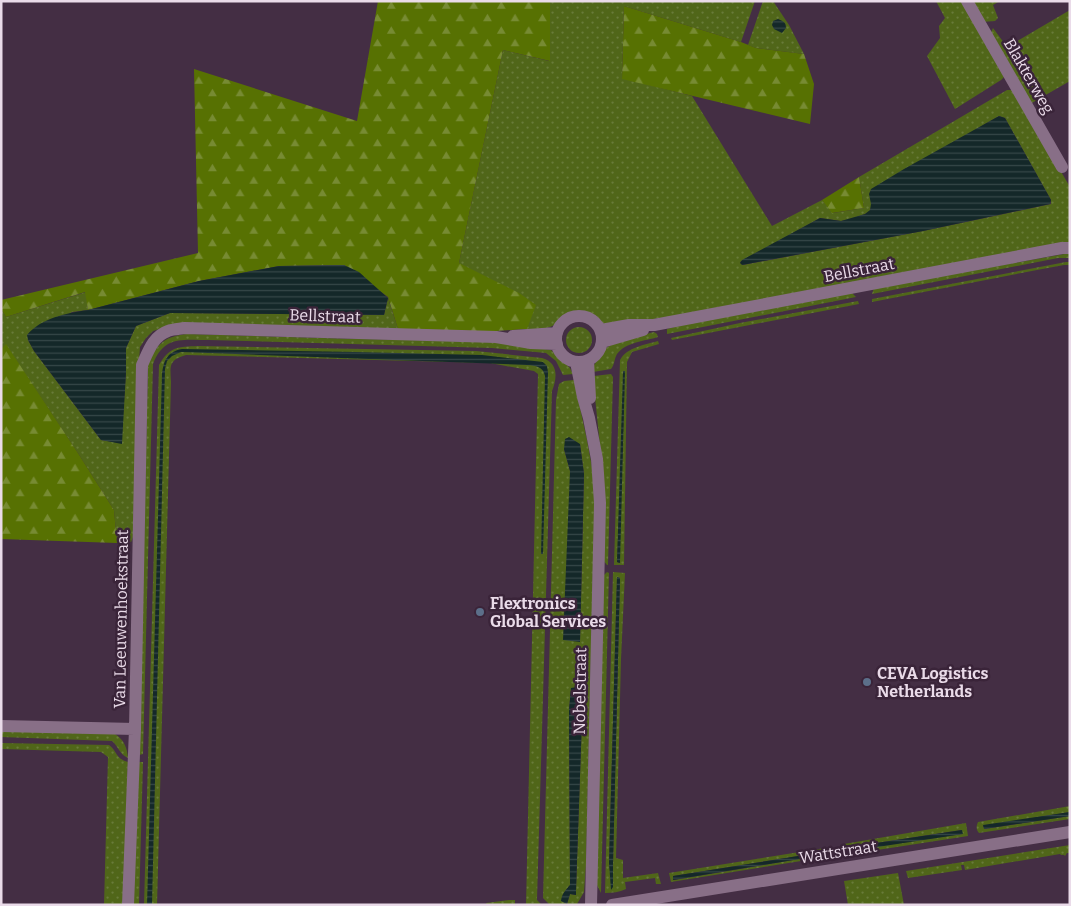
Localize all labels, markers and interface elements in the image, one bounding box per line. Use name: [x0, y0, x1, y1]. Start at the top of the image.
street label: Blakterweg: [1000, 35, 1058, 117]
street label: Bellstraat: [822, 254, 896, 286]
street label: Bellstraat: [289, 305, 361, 327]
street label: Van Leeuwenhoekstraat: [110, 529, 132, 709]
place label: Flextronics Global Services: [490, 594, 606, 631]
marker: Flextronics Global Services: [474, 606, 486, 618]
street label: Nobelstraat: [570, 647, 590, 735]
place label: CEVA Logistics Netherlands: [877, 664, 988, 701]
marker: CEVA Logistics Netherlands: [861, 676, 873, 688]
street label: Wattstraat: [798, 836, 878, 868]

